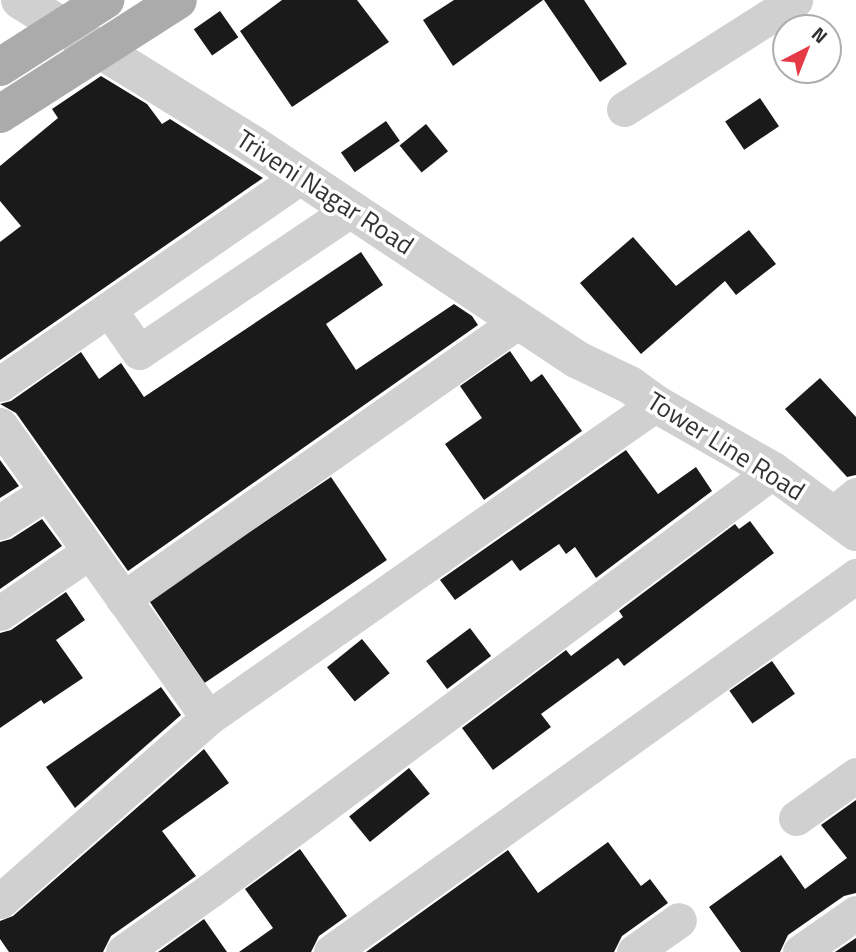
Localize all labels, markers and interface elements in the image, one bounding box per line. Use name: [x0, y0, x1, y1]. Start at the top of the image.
north arrow: [772, 14, 842, 84]
text: N: [805, 19, 835, 50]
street label: Triveni Nagar Road: [231, 123, 419, 261]
street label: Tower Line Road: [642, 385, 810, 507]

